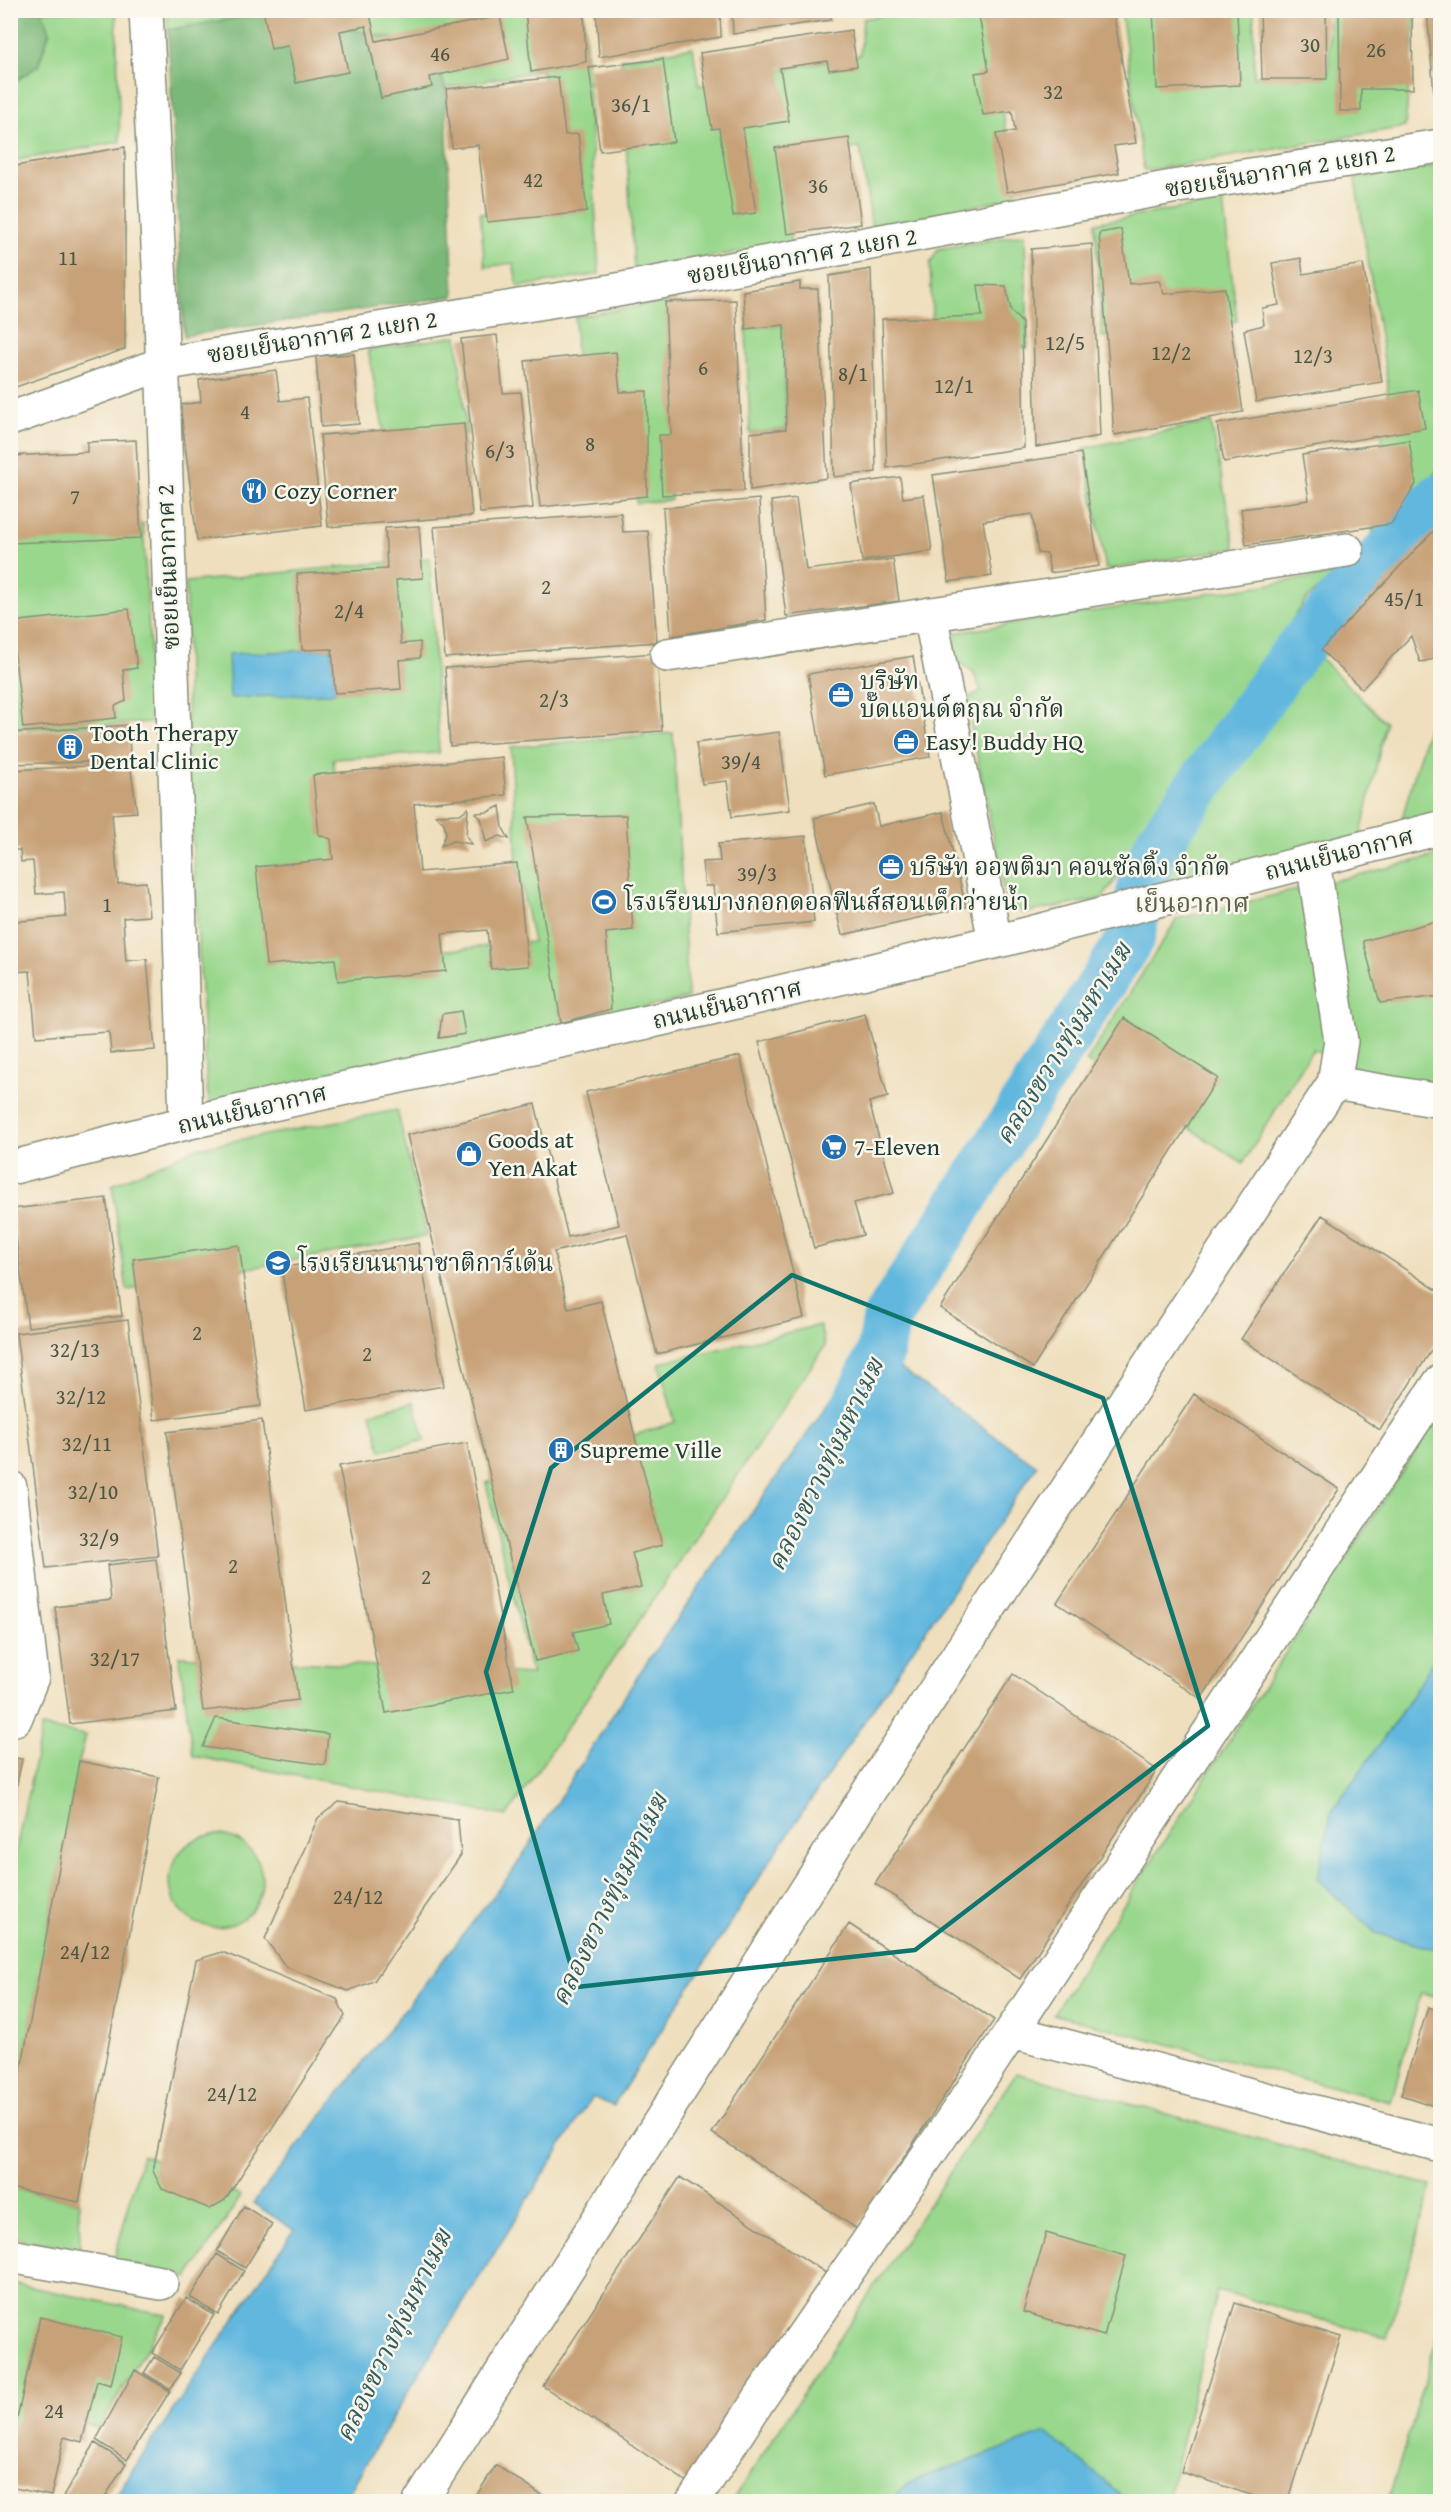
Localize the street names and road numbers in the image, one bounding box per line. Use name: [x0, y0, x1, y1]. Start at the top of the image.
street label: ซอยเย็นอากาศ 2 แยก 2: [1162, 135, 1398, 206]
street label: ซอยเย็นอากาศ 2 แยก 2: [684, 218, 919, 293]
street label: ซอยเย็นอากาศ 2 แยก 2: [204, 301, 440, 372]
street label: ซอยเย็นอากาศ 2: [147, 484, 188, 651]
street label: ถนนเย็นอากาศ: [1261, 818, 1417, 889]
street label: ถนนเย็นอากาศ: [649, 969, 805, 1038]
street label: ถนนเย็นอากาศ: [174, 1074, 330, 1143]

